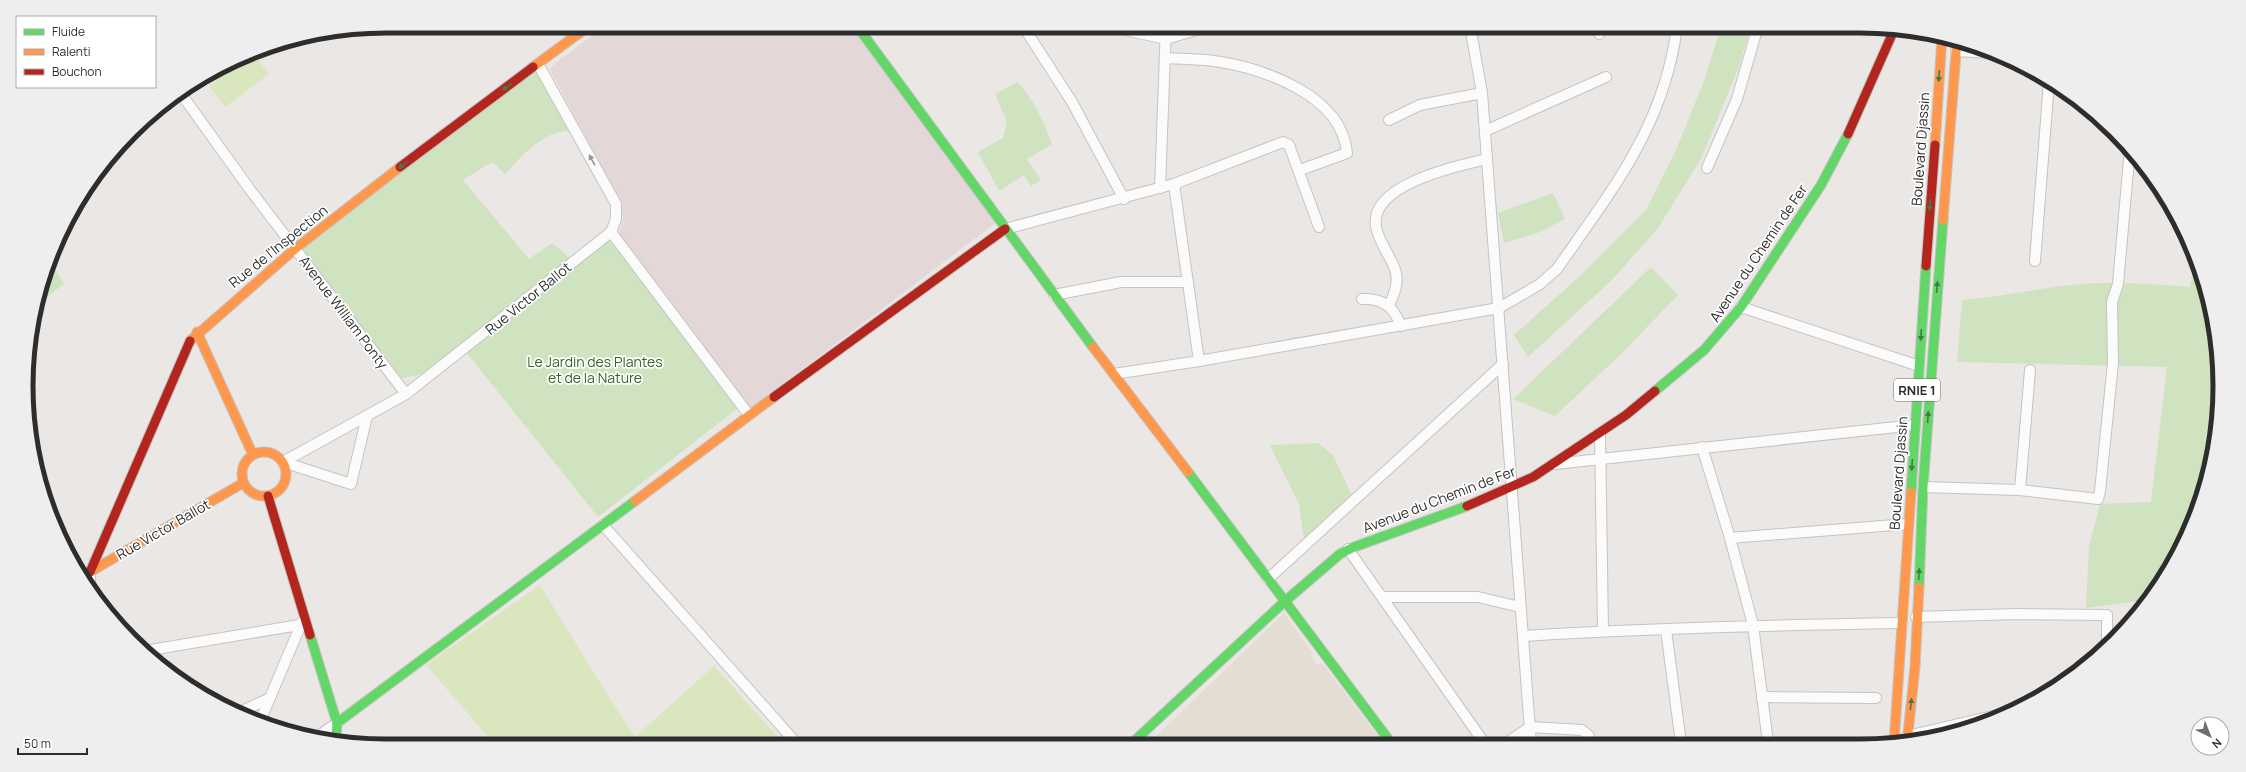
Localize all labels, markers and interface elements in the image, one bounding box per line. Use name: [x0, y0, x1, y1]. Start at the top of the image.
legend: [16, 16, 156, 88]
text: Fluide: [52, 23, 85, 40]
text: Ralenti: [52, 43, 91, 60]
text: Bouchon: [52, 63, 102, 80]
one-way arrow: [1936, 70, 1943, 82]
one-way arrow: [501, 83, 512, 91]
street label: Boulevard Djassin: [1907, 92, 1933, 206]
one-way arrow: [589, 155, 596, 166]
one-way arrow: [397, 161, 408, 169]
street label: Avenue du Chemin de Fer: [1705, 181, 1811, 325]
one-way arrow: [1927, 199, 1934, 211]
street label: Rue de l'Inspection: [225, 200, 331, 292]
street label: Avenue William Ponty: [295, 252, 393, 373]
street label: Rue Victor Ballot: [481, 257, 575, 339]
one-way arrow: [1934, 281, 1941, 293]
one-way arrow: [1917, 329, 1924, 341]
park label: Le Jardin des Plantes et de la Nature: [527, 352, 663, 387]
road number: RNIE 1: [1894, 379, 1940, 401]
one-way arrow: [1925, 411, 1932, 423]
street label: Boulevard Djassin: [1885, 416, 1911, 530]
one-way arrow: [1909, 459, 1916, 471]
street label: Avenue du Chemin de Fer: [1360, 461, 1518, 537]
street label: Rue Victor Ballot: [113, 494, 214, 564]
one-way arrow: [1915, 568, 1922, 580]
one-way arrow: [1907, 698, 1914, 710]
north arrow: [2190, 716, 2230, 756]
scale bar: [18, 730, 87, 756]
text: 50 m: [24, 735, 51, 752]
text: N: [2209, 735, 2225, 752]

